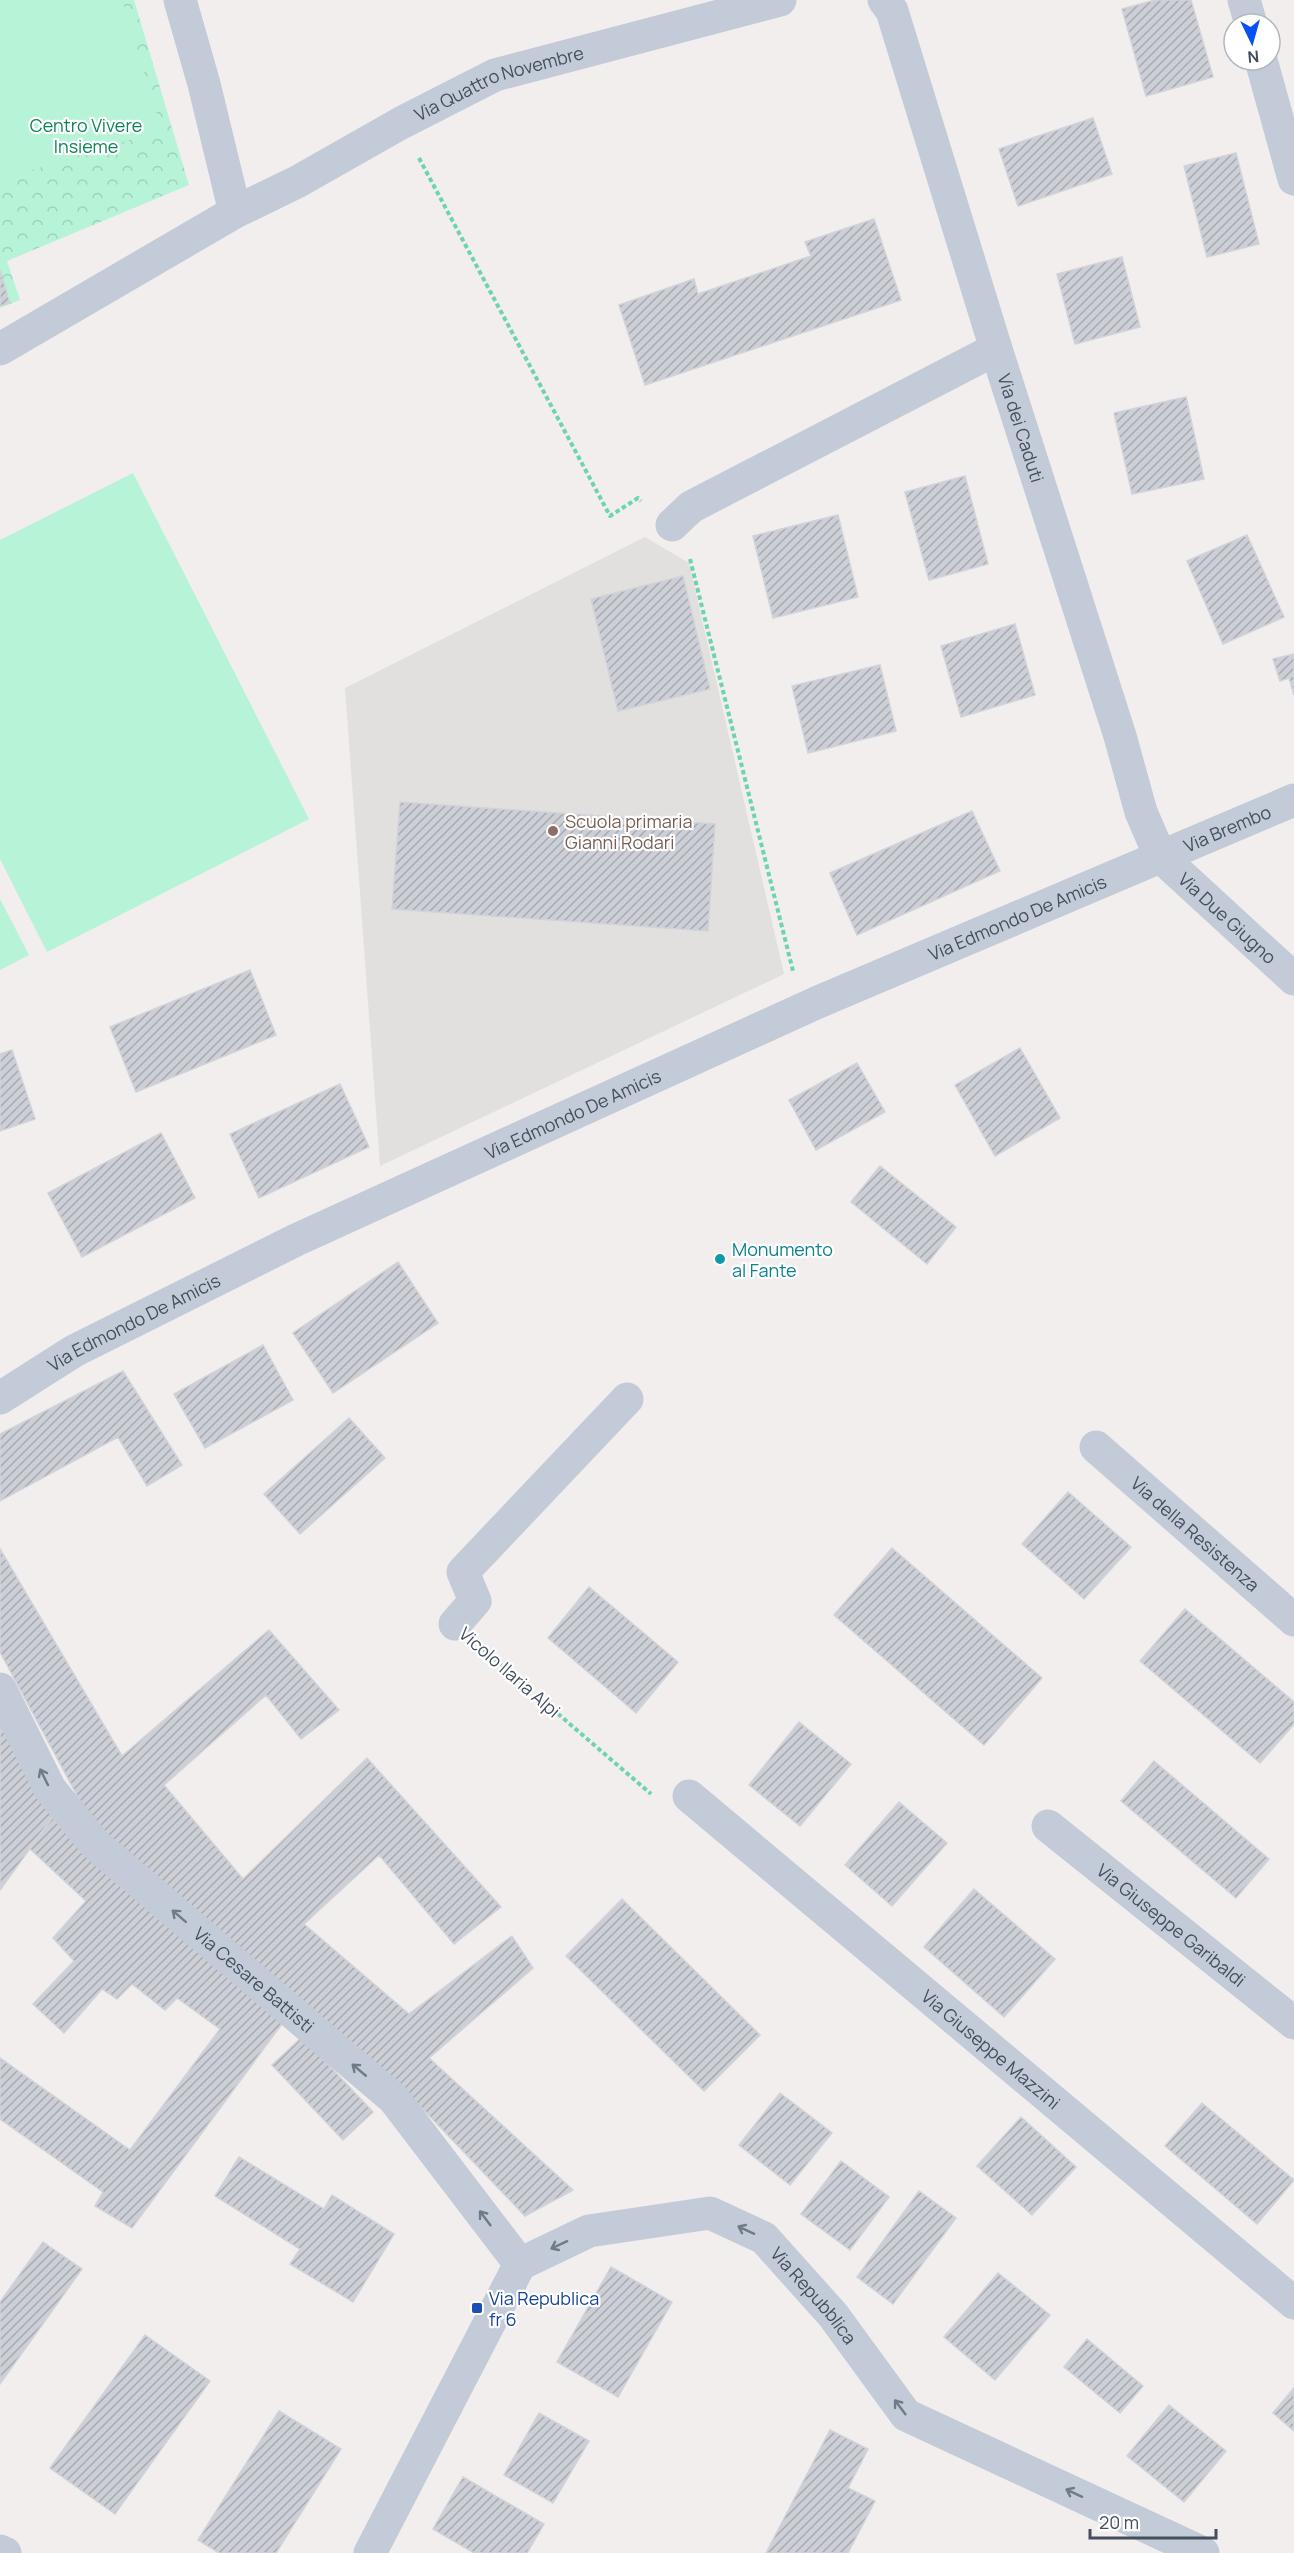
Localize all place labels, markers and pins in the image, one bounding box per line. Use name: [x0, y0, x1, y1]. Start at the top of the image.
place label: Scuola primaria Gianni Rodari: [565, 809, 693, 854]
marker: Scuola primaria Gianni Rodari: [546, 824, 560, 838]
place label: Monumento al Fante: [732, 1237, 833, 1282]
marker: Monumento al Fante: [713, 1252, 727, 1266]
place label: Via Republica fr 6: [489, 2286, 599, 2331]
marker: Via Republica fr 6: [470, 2301, 484, 2315]

